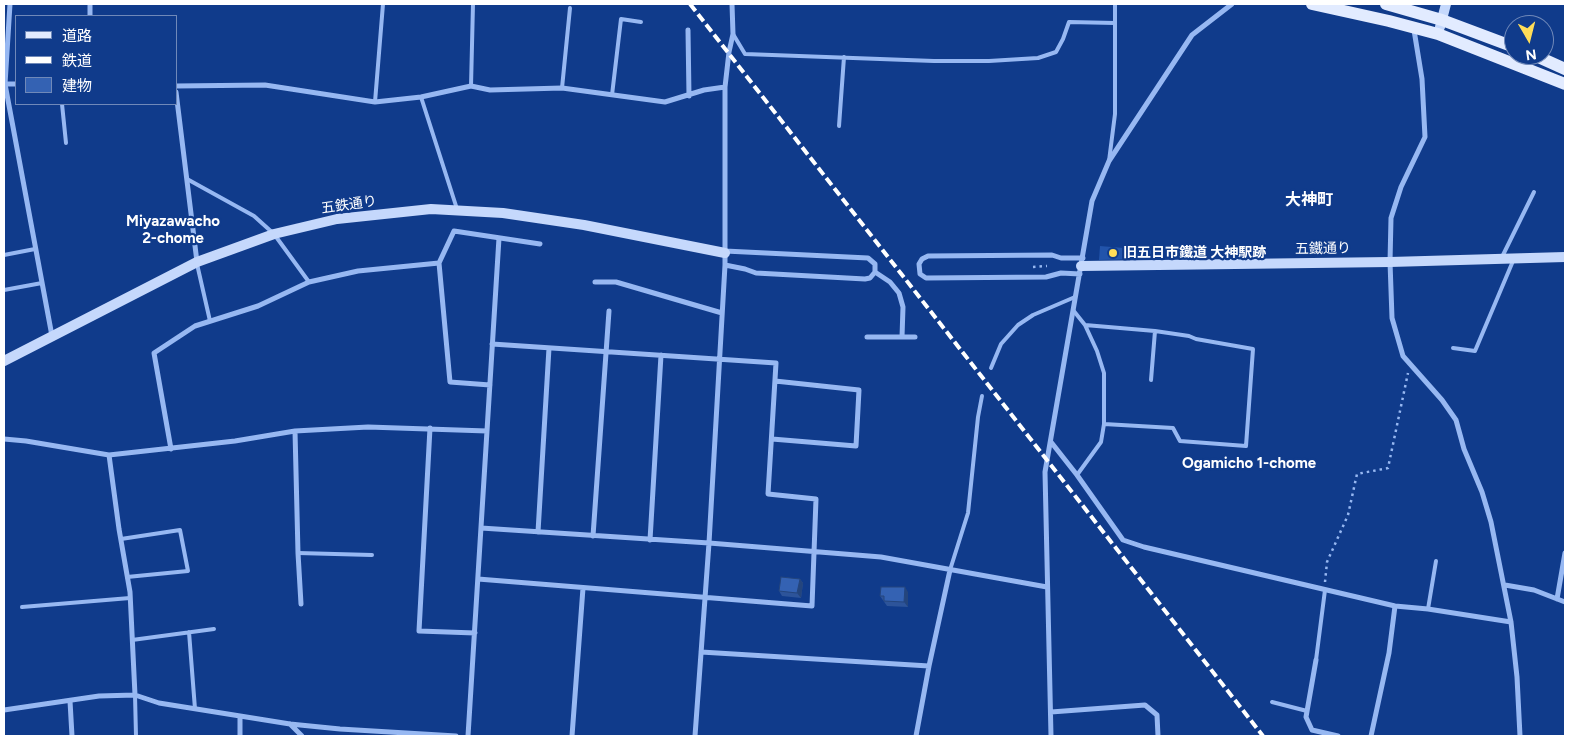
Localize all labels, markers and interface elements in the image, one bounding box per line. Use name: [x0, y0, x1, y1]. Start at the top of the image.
legend: [15, 15, 178, 105]
north arrow: [1504, 15, 1554, 65]
text: 道路: [62, 27, 92, 45]
text: N: [1524, 45, 1538, 64]
text: 鉄道: [62, 52, 92, 70]
text: 建物: [62, 77, 92, 95]
district label: 大神町: [1285, 190, 1333, 210]
street label: 五鉄通り: [320, 193, 378, 217]
district label: Miyazawacho 2-chome: [126, 213, 220, 248]
street label: 五鐵通り: [1295, 240, 1351, 258]
place label: 旧五日市鐵道 大神駅跡: [1123, 245, 1266, 261]
marker: 旧五日市鐵道 大神駅跡: [1107, 247, 1119, 259]
district label: Ogamicho 1-chome: [1182, 455, 1316, 473]

